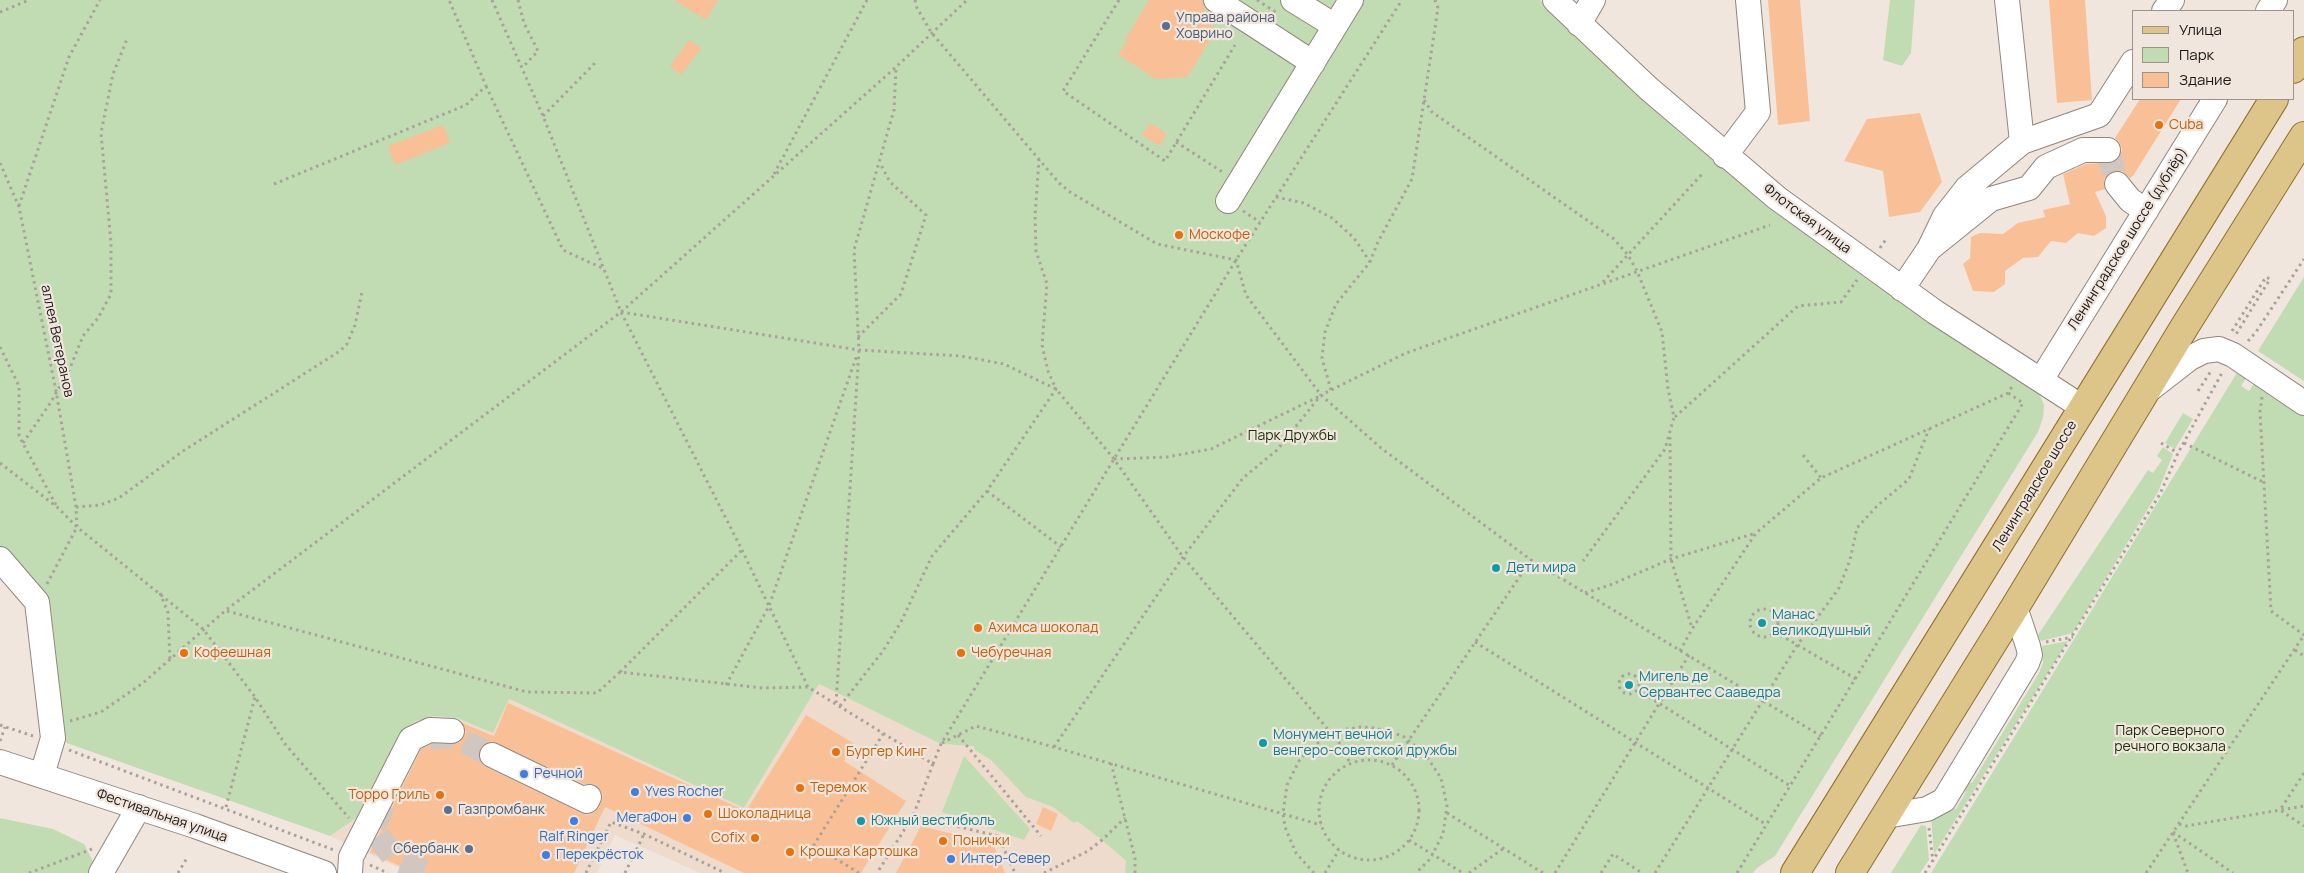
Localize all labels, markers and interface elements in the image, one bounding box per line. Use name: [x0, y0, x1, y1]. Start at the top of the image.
place label: Управа района Ховрино: [1176, 10, 1275, 42]
legend: [2132, 10, 2294, 100]
text: Улица: [2179, 19, 2222, 40]
marker: Управа района Ховрино: [1160, 20, 1172, 32]
text: Парк: [2179, 44, 2214, 65]
text: Здание: [2179, 69, 2231, 90]
place label: Cuba: [2169, 117, 2203, 133]
marker: Cuba: [2153, 119, 2165, 131]
street label: Ленинградское шоссе (дублёр): [2065, 145, 2191, 333]
street label: Флотская улица: [1760, 181, 1854, 257]
place label: Москофе: [1189, 227, 1250, 243]
marker: Москофе: [1173, 229, 1185, 241]
street label: аллея Ветеранов: [37, 283, 77, 399]
street label: Ленинградское шоссе: [1989, 418, 2081, 554]
park label: Парк Дружбы: [1248, 428, 1336, 444]
place label: Дети мира: [1506, 560, 1576, 576]
marker: Дети мира: [1490, 562, 1502, 574]
place label: Манас великодушный: [1772, 607, 1871, 640]
marker: Манас великодушный: [1756, 617, 1768, 629]
place label: Ахимса шоколад: [988, 620, 1098, 636]
marker: Ахимса шоколад: [972, 622, 984, 634]
place label: Кофеешная: [194, 645, 271, 661]
place label: Чебуречная: [971, 645, 1051, 661]
marker: Кофеешная: [178, 647, 190, 659]
marker: Чебуречная: [955, 647, 967, 659]
place label: Мигель де Сервантес Сааведра: [1639, 669, 1781, 702]
marker: Мигель де Сервантес Сааведра: [1623, 679, 1635, 691]
park label: Парк Северного речного вокзала: [2114, 723, 2226, 756]
place label: Монумент вечной венгеро-советской дружбы: [1273, 727, 1457, 760]
marker: Монумент вечной венгеро-советской дружбы: [1257, 737, 1269, 749]
place label: Бургер Кинг: [846, 744, 927, 760]
marker: Бургер Кинг: [830, 746, 842, 758]
place label: Речной: [534, 766, 583, 782]
marker: Речной: [518, 768, 530, 780]
place label: Теремок: [810, 780, 867, 796]
marker: Теремок: [794, 782, 806, 794]
place label: Yves Rocher: [645, 784, 724, 800]
street label: Фестивальная улица: [94, 786, 230, 846]
marker: Yves Rocher: [629, 786, 641, 798]
place label: Торро Гриль: [348, 787, 430, 803]
marker: Торро Гриль: [434, 789, 446, 801]
place label: Газпромбанк: [458, 802, 545, 818]
marker: Газпромбанк: [442, 804, 454, 816]
place label: Шоколадница: [718, 806, 811, 822]
marker: Шоколадница: [702, 808, 714, 820]
place label: МегаФон: [617, 810, 677, 826]
marker: МегаФон: [681, 812, 693, 824]
place label: Южный вестибюль: [871, 813, 995, 829]
marker: Ralf Ringer: [568, 815, 580, 827]
marker: Южный вестибюль: [855, 815, 867, 827]
place label: Ralf Ringer: [539, 829, 609, 845]
place label: Cofix: [711, 830, 745, 846]
marker: Cofix: [749, 832, 761, 844]
place label: Понички: [953, 833, 1010, 849]
marker: Понички: [937, 835, 949, 847]
place label: Сбербанк: [393, 841, 459, 857]
marker: Сбербанк: [463, 843, 475, 855]
place label: Крошка Картошка: [800, 844, 918, 860]
marker: Крошка Картошка: [784, 846, 796, 858]
place label: Перекрёсток: [556, 847, 643, 863]
marker: Перекрёсток: [540, 849, 552, 861]
place label: Интер-Север: [961, 851, 1050, 867]
marker: Интер-Север: [945, 853, 957, 865]

